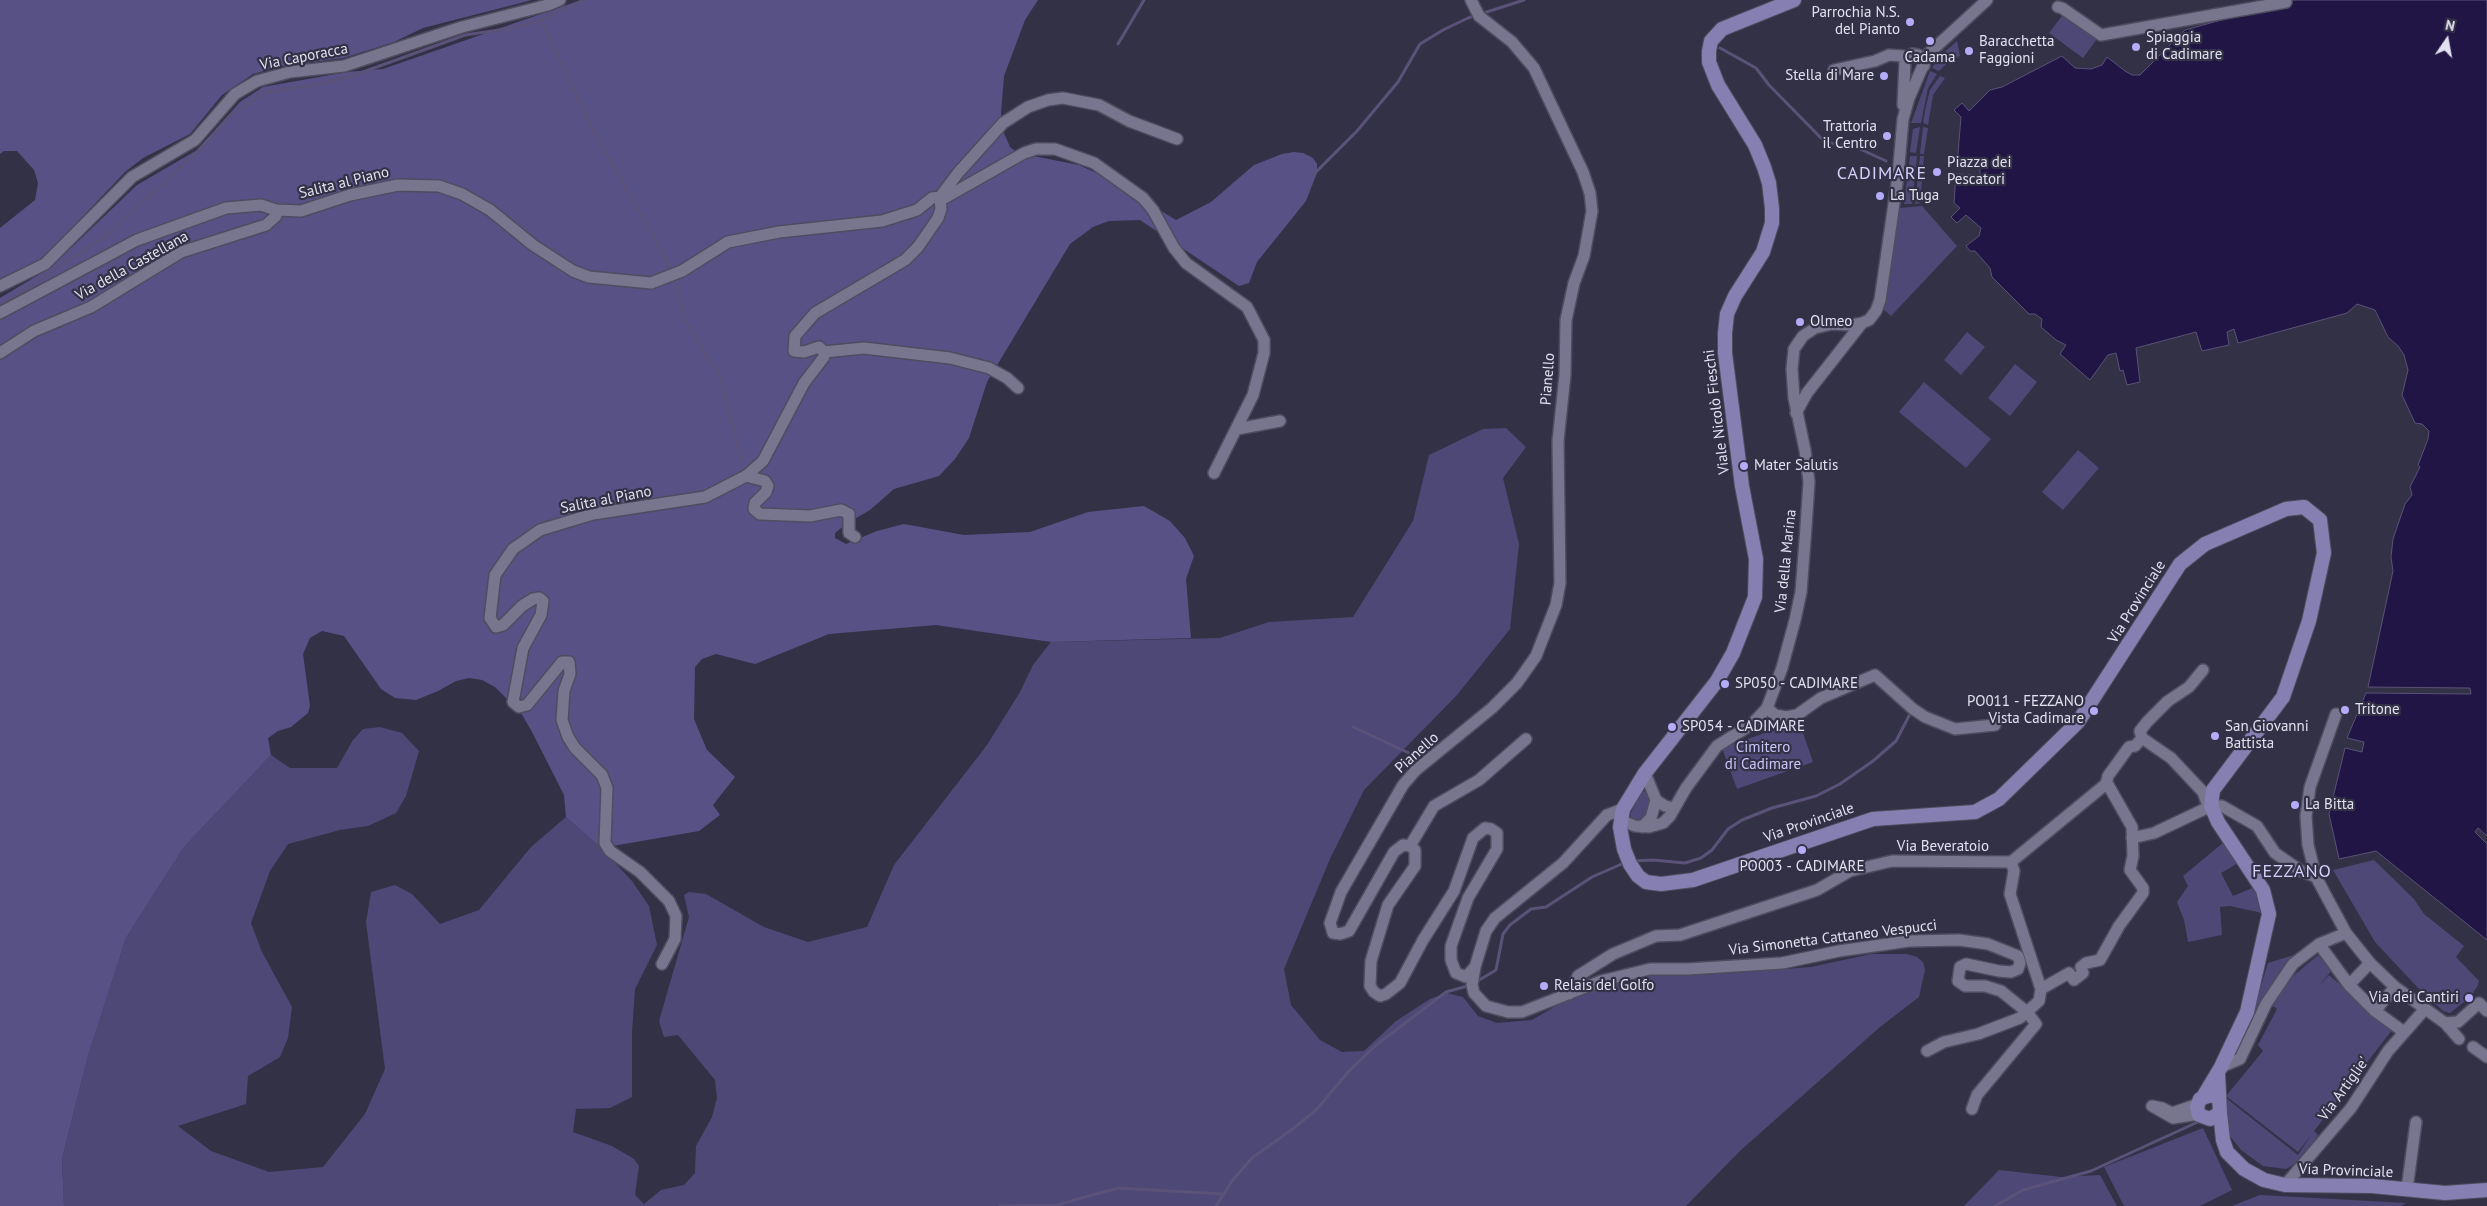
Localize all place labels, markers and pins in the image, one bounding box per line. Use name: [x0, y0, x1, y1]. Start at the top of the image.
place label: Parrochia N.S. del Pianto: [1812, 4, 1900, 39]
marker: Parrochia N.S. del Pianto: [1904, 16, 1916, 28]
place label: Spiaggia di Cadimare: [2146, 29, 2222, 64]
place label: Baracchetta Faggioni: [1979, 33, 2054, 68]
marker: Cadama: [1924, 35, 1936, 47]
marker: Spiaggia di Cadimare: [2130, 41, 2142, 53]
marker: Baracchetta Faggioni: [1963, 45, 1975, 57]
place label: Cadama: [1905, 49, 1955, 67]
place label: Stella di Mare: [1785, 67, 1874, 85]
marker: Stella di Mare: [1878, 70, 1890, 82]
place label: Trattoria il Centro: [1823, 118, 1877, 153]
marker: Trattoria il Centro: [1881, 130, 1893, 142]
place label: Piazza dei Pescatori: [1947, 154, 2011, 189]
marker: Piazza dei Pescatori: [1931, 166, 1943, 178]
place label: La Tuga: [1890, 187, 1939, 205]
marker: La Tuga: [1874, 190, 1886, 202]
place label: Olmeo: [1810, 313, 1852, 331]
marker: Olmeo: [1794, 316, 1806, 328]
place label: Mater Salutis: [1754, 457, 1838, 475]
marker: Mater Salutis: [1738, 460, 1750, 472]
place label: SP050 - CADIMARE: [1735, 675, 1858, 693]
marker: SP050 - CADIMARE: [1719, 678, 1731, 690]
place label: PO011 - FEZZANO Vista Cadimare: [1967, 693, 2084, 728]
place label: Tritone: [2355, 701, 2400, 719]
marker: Tritone: [2339, 704, 2351, 716]
marker: PO011 - FEZZANO Vista Cadimare: [2088, 705, 2100, 717]
place label: SP054 - CADIMARE: [1682, 718, 1805, 736]
place label: San Giovanni Battista: [2225, 718, 2309, 753]
marker: SP054 - CADIMARE: [1666, 721, 1678, 733]
marker: San Giovanni Battista: [2209, 730, 2221, 742]
place label: La Bitta: [2305, 796, 2354, 814]
marker: La Bitta: [2289, 799, 2301, 811]
marker: PO003 - CADIMARE: [1796, 844, 1808, 856]
place label: PO003 - CADIMARE: [1739, 858, 1865, 876]
place label: Relais del Golfo: [1554, 977, 1654, 995]
marker: Relais del Golfo: [1538, 980, 1550, 992]
place label: Via dei Cantiri: [2369, 989, 2459, 1007]
marker: Via dei Cantiri: [2463, 992, 2475, 1004]

